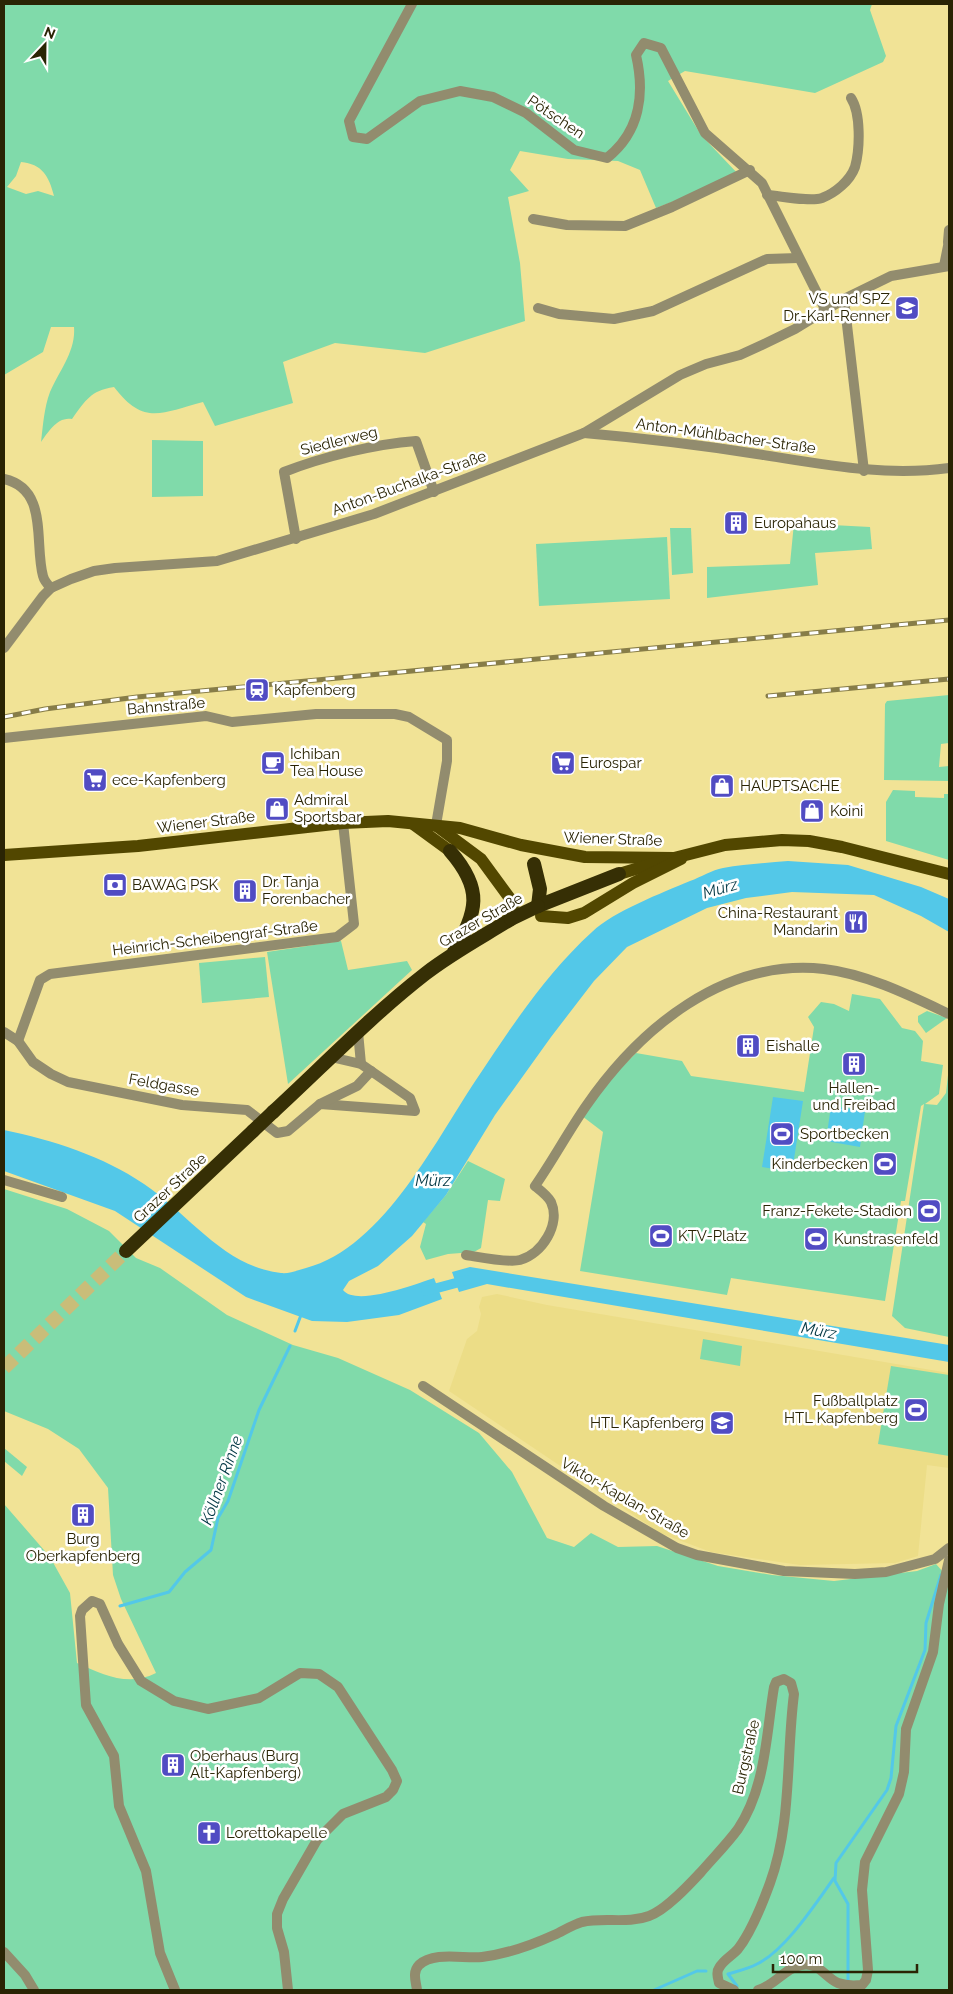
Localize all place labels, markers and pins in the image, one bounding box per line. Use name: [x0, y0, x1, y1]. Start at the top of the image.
place label: VS und SPZ Dr.-Karl-Renner: [783, 290, 891, 325]
school or university icon: VS und SPZ Dr.-Karl-Renner: [894, 295, 920, 321]
building icon: Europahaus: [723, 510, 749, 536]
place label: Europahaus: [754, 514, 836, 532]
station icon: Kapfenberg: [244, 677, 270, 703]
place label: Kapfenberg: [274, 681, 356, 699]
place label: Ichiban Tea House: [290, 745, 363, 780]
cafe icon: Ichiban Tea House: [260, 750, 286, 776]
supermarket icon: Eurospar: [550, 750, 576, 776]
place label: Eurospar: [580, 754, 642, 772]
supermarket icon: ece-Kapfenberg: [82, 767, 108, 793]
place label: ece-Kapfenberg: [112, 771, 226, 789]
shop icon: HAUPTSACHE: [709, 773, 735, 799]
place label: HAUPTSACHE: [740, 777, 840, 795]
place label: Admiral Sportsbar: [294, 791, 362, 826]
shop icon: Admiral Sportsbar: [264, 796, 290, 822]
shop icon: Koini: [799, 798, 825, 824]
place label: Koini: [830, 802, 863, 820]
bank icon: BAWAG PSK: [102, 872, 128, 898]
place label: Dr. Tanja Forenbacher: [262, 873, 351, 908]
place label: BAWAG PSK: [132, 876, 219, 894]
building icon: Dr. Tanja Forenbacher: [232, 878, 258, 904]
place label: China-Restaurant Mandarin: [718, 904, 838, 939]
restaurant icon: China-Restaurant Mandarin: [843, 909, 869, 935]
building icon: Eishalle: [735, 1033, 761, 1059]
place label: Eishalle: [766, 1037, 820, 1055]
building icon: Hallen- und Freibad: [841, 1051, 867, 1077]
place label: Hallen- und Freibad: [813, 1079, 895, 1114]
sports icon: Sportbecken: [769, 1121, 795, 1147]
place label: Sportbecken: [800, 1125, 889, 1143]
sports icon: Kinderbecken: [872, 1151, 898, 1177]
place label: Kinderbecken: [772, 1155, 868, 1173]
sports icon: Franz-Fekete-Stadion: [916, 1198, 942, 1224]
place label: Franz-Fekete-Stadion: [762, 1202, 912, 1220]
sports icon: KTV-Platz: [648, 1223, 674, 1249]
sports icon: Kunstrasenfeld: [803, 1226, 829, 1252]
place label: KTV-Platz: [678, 1227, 747, 1245]
place label: Kunstrasenfeld: [834, 1230, 938, 1248]
place label: Fußballplatz HTL Kapfenberg: [784, 1392, 898, 1427]
sports icon: Fußballplatz HTL Kapfenberg: [903, 1397, 929, 1423]
school or university icon: HTL Kapfenberg: [709, 1410, 735, 1436]
place label: HTL Kapfenberg: [590, 1414, 704, 1432]
building icon: Burg Oberkapfenberg: [70, 1502, 96, 1528]
place label: Burg Oberkapfenberg: [26, 1530, 140, 1565]
place label: Oberhaus (Burg Alt-Kapfenberg): [190, 1747, 301, 1782]
building icon: Oberhaus (Burg Alt-Kapfenberg): [160, 1752, 186, 1778]
church icon: Lorettokapelle: [196, 1820, 222, 1846]
place label: Lorettokapelle: [226, 1824, 327, 1842]

